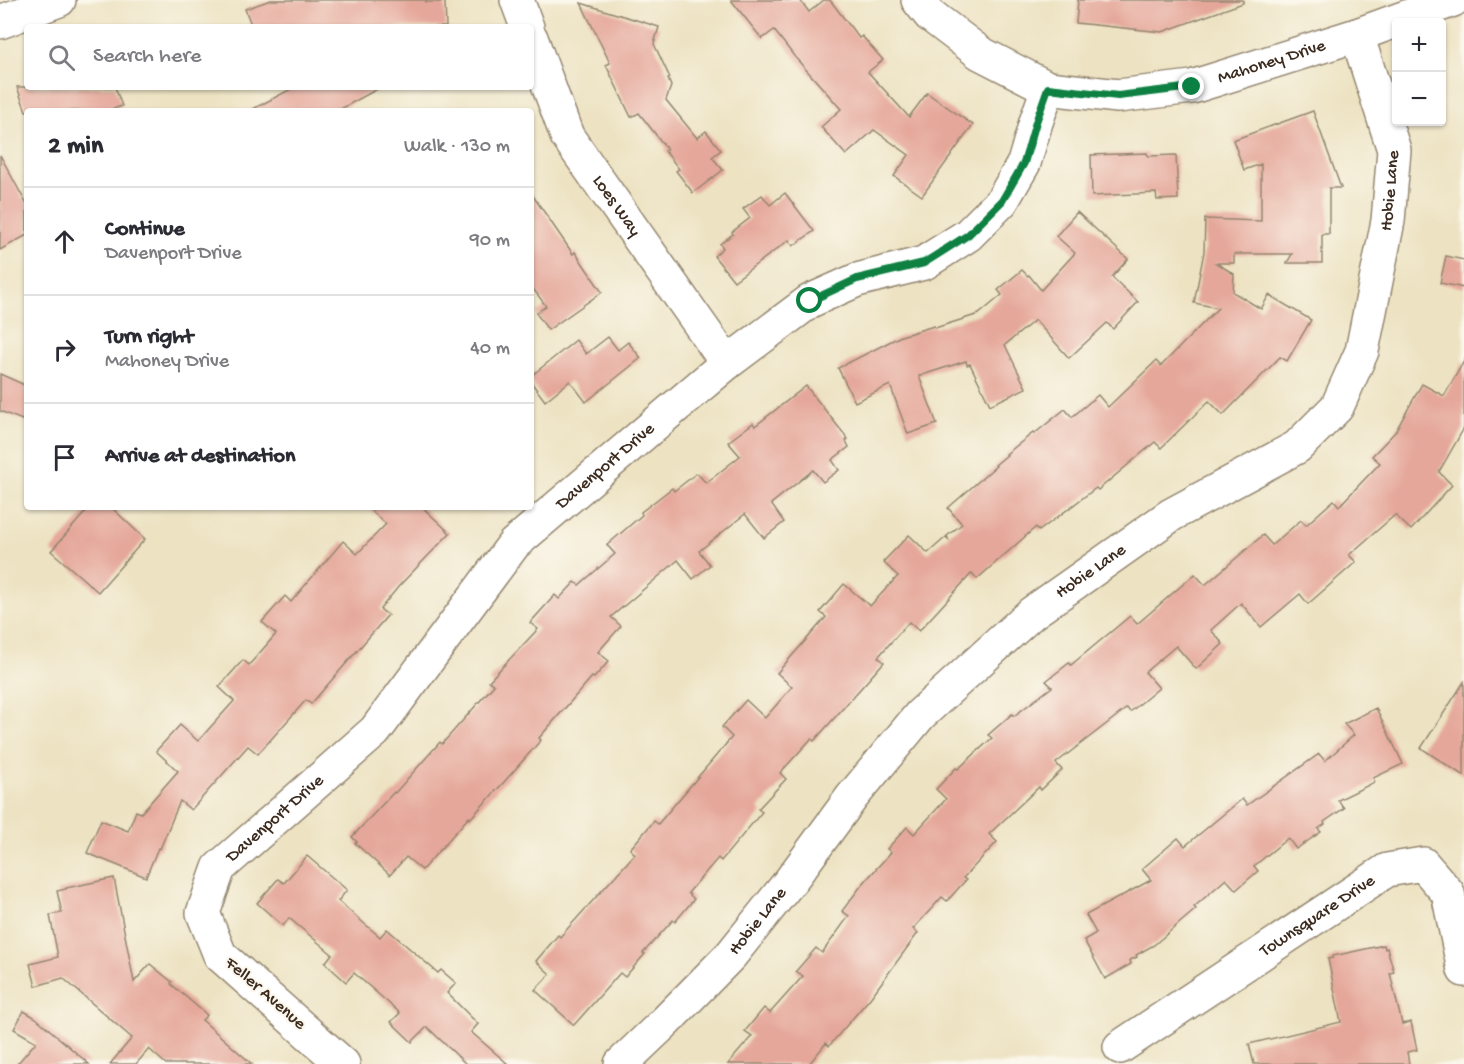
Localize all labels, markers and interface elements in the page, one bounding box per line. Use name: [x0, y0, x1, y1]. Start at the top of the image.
map controls: [1392, 18, 1446, 126]
button: +: [1392, 18, 1446, 72]
search box: [24, 24, 534, 90]
street label: Mahoney Drive: [1215, 35, 1329, 89]
icon: search: [45, 41, 78, 74]
text: Search here: [93, 44, 201, 70]
button: −: [1392, 72, 1446, 126]
route end: [1178, 73, 1204, 99]
text: 2 min: [48, 132, 103, 163]
text: Walk · 130 m: [404, 136, 510, 159]
street label: Hobie Lane: [1376, 149, 1404, 233]
street label: Loes Way: [587, 171, 645, 241]
text: Continue: [105, 217, 185, 243]
icon: ahead: [48, 225, 81, 258]
text: 90 m: [470, 230, 510, 253]
text: Davenport Drive: [105, 243, 242, 266]
route start: [796, 287, 822, 313]
text: Turn right: [105, 325, 193, 351]
icon: right: [48, 333, 81, 366]
text: 40 m: [470, 338, 510, 361]
text: Mahoney Drive: [105, 351, 229, 374]
street label: Davenport Drive: [551, 418, 660, 515]
icon: arrive: [48, 441, 81, 474]
text: Arrive at destination: [105, 444, 295, 470]
street label: Hobie Lane: [1052, 539, 1131, 603]
street label: Davenport Drive: [221, 770, 329, 868]
street label: Townsquare Drive: [1255, 870, 1380, 962]
street label: Hobie Lane: [724, 883, 792, 960]
street label: Feller Avenue: [219, 952, 310, 1035]

